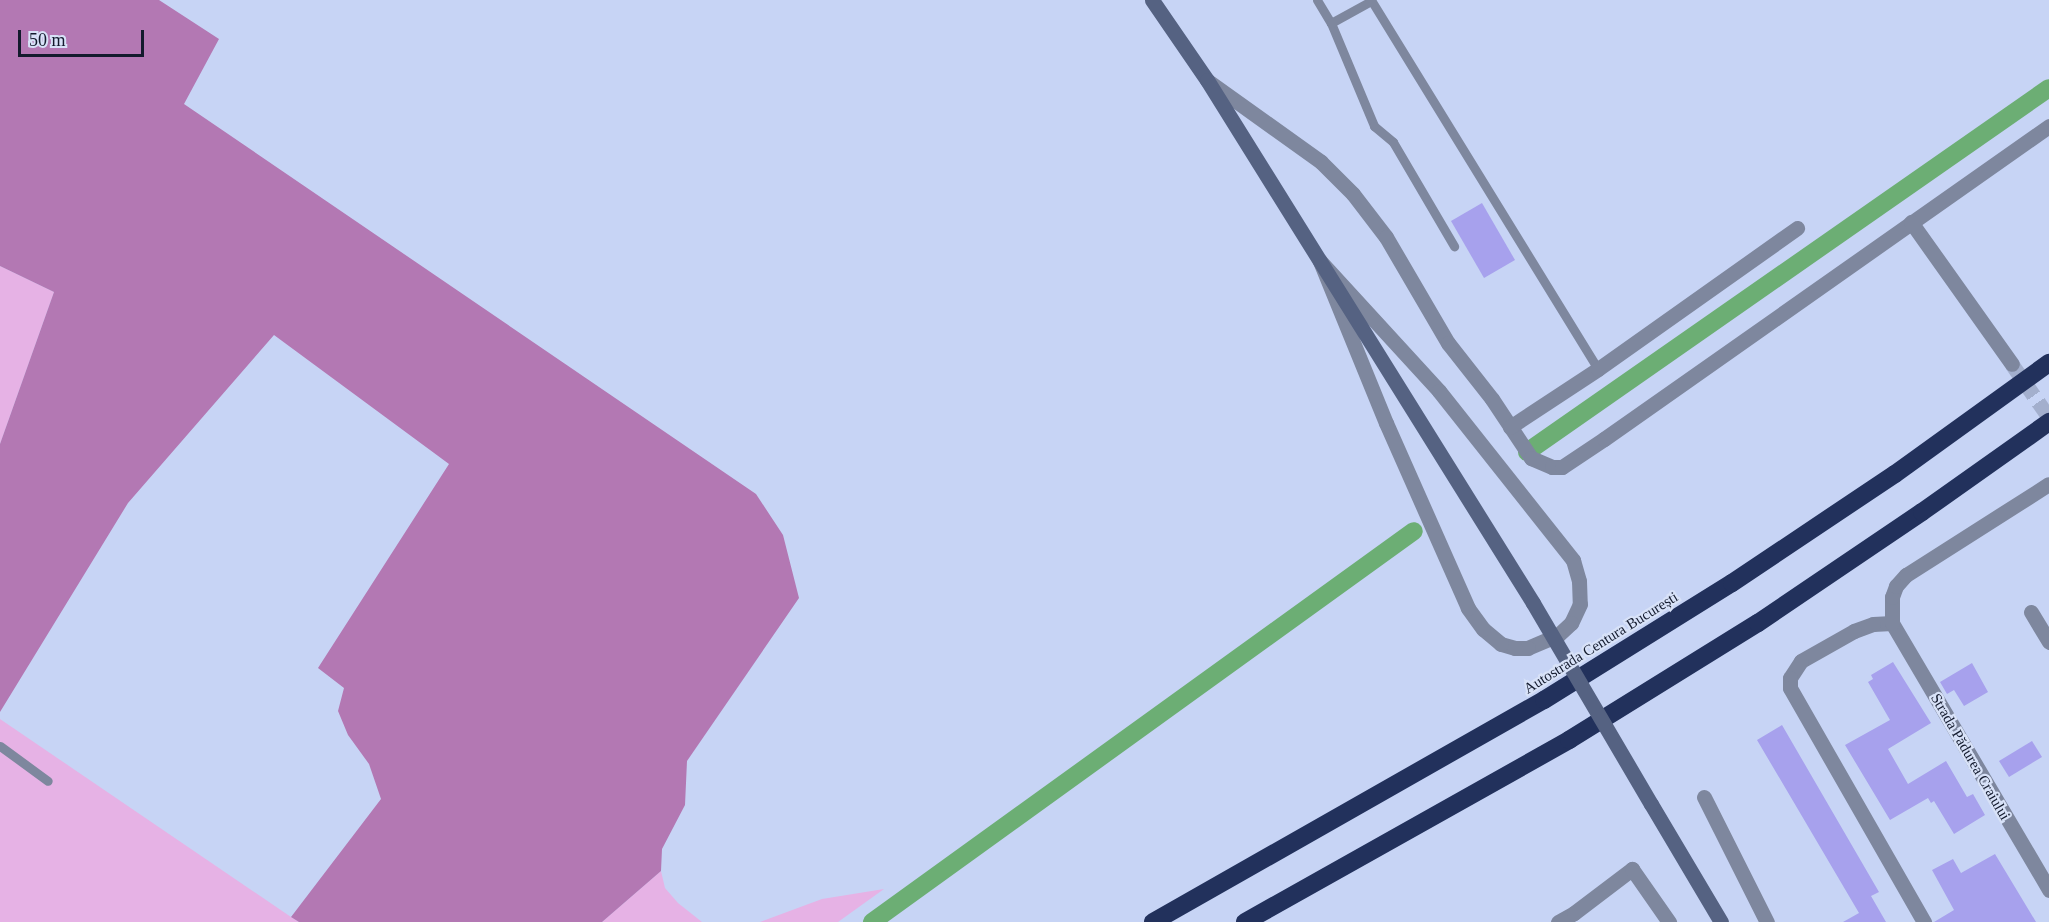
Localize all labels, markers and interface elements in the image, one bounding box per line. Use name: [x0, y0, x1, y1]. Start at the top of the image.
scale bar: [21, 18, 147, 56]
text: 50 m: [29, 30, 66, 50]
street label: Autostrada Centura București: [1521, 588, 1681, 698]
street label: Strada Pădurea Craiului: [1926, 690, 2014, 824]

